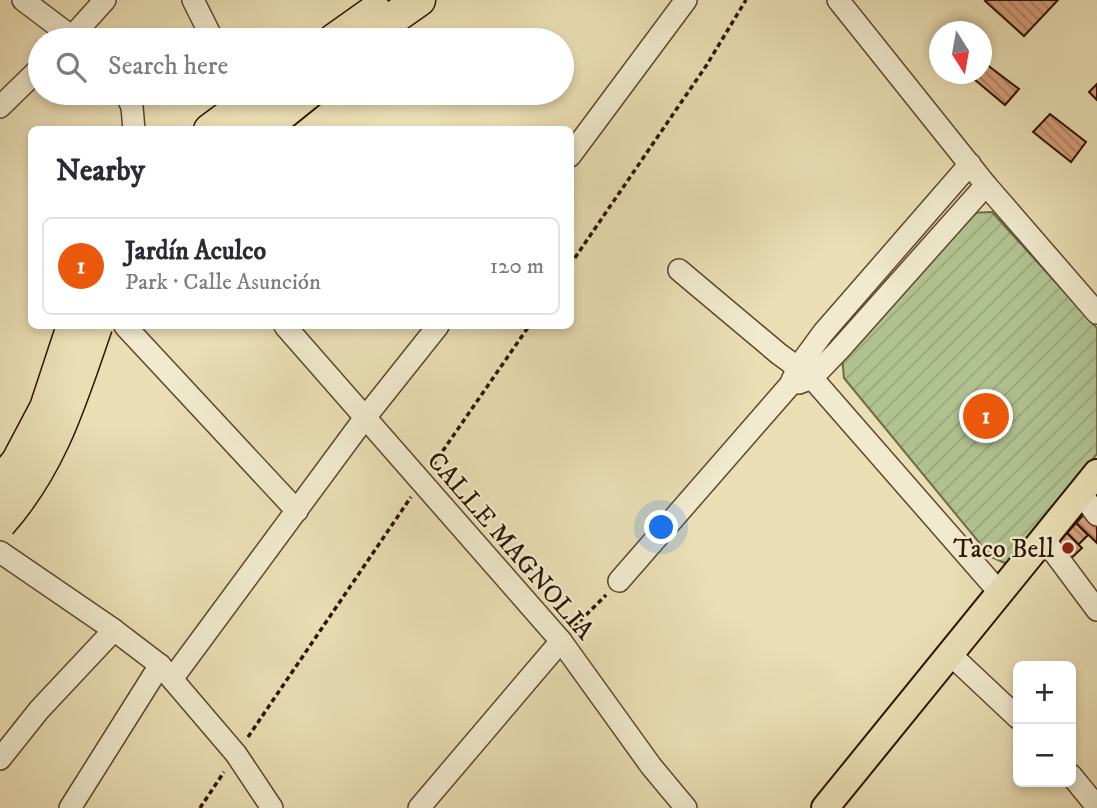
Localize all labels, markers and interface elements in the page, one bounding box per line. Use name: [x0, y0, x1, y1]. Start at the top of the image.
north arrow: [929, 21, 992, 84]
search box: [28, 28, 574, 105]
icon: search: [52, 48, 90, 86]
text: Search here: [108, 50, 228, 83]
text: Nearby: [56, 153, 145, 190]
text: Jardín Aculco: [125, 235, 266, 268]
text: 1: [77, 252, 85, 281]
text: 120 m: [490, 252, 544, 281]
text: Park · Calle Asunción: [125, 268, 321, 297]
pin: 1: [963, 390, 1009, 442]
street label: CALLE MAGNOLIA: [419, 445, 601, 647]
your location: [644, 510, 678, 544]
place label: Taco Bell: [953, 533, 1054, 566]
marker: Taco Bell: [1060, 540, 1076, 556]
map controls: [1013, 661, 1076, 787]
button: +: [1013, 661, 1076, 724]
button: −: [1013, 724, 1076, 787]

